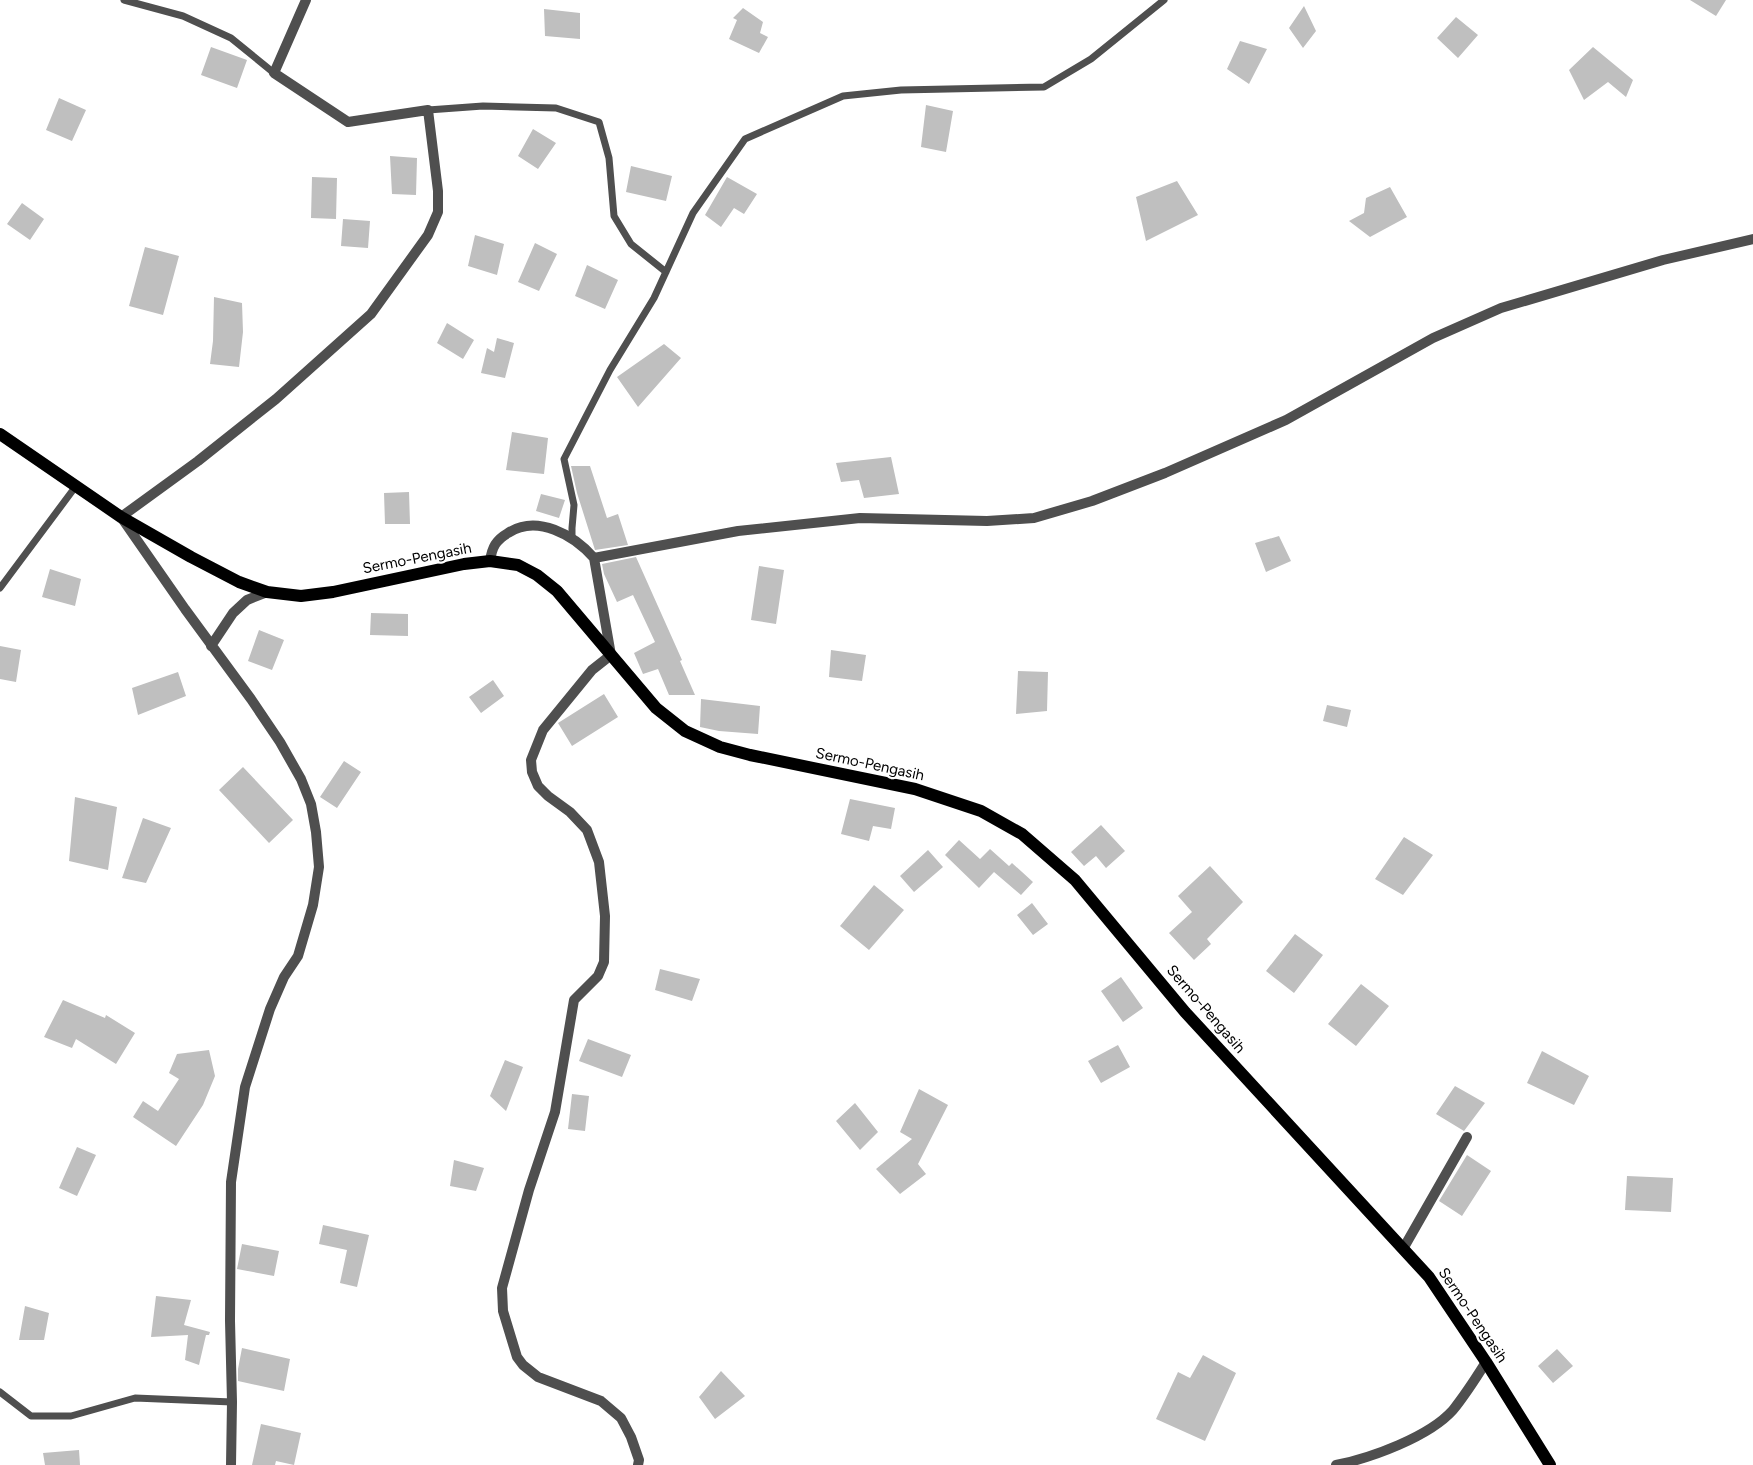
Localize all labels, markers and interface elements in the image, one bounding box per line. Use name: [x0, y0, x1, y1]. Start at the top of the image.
street label: Sermo-Pengasih: [361, 539, 473, 577]
street label: Sermo-Pengasih: [814, 744, 926, 784]
street label: Sermo-Pengasih: [1163, 961, 1249, 1057]
street label: Sermo-Pengasih: [1435, 1264, 1511, 1366]

